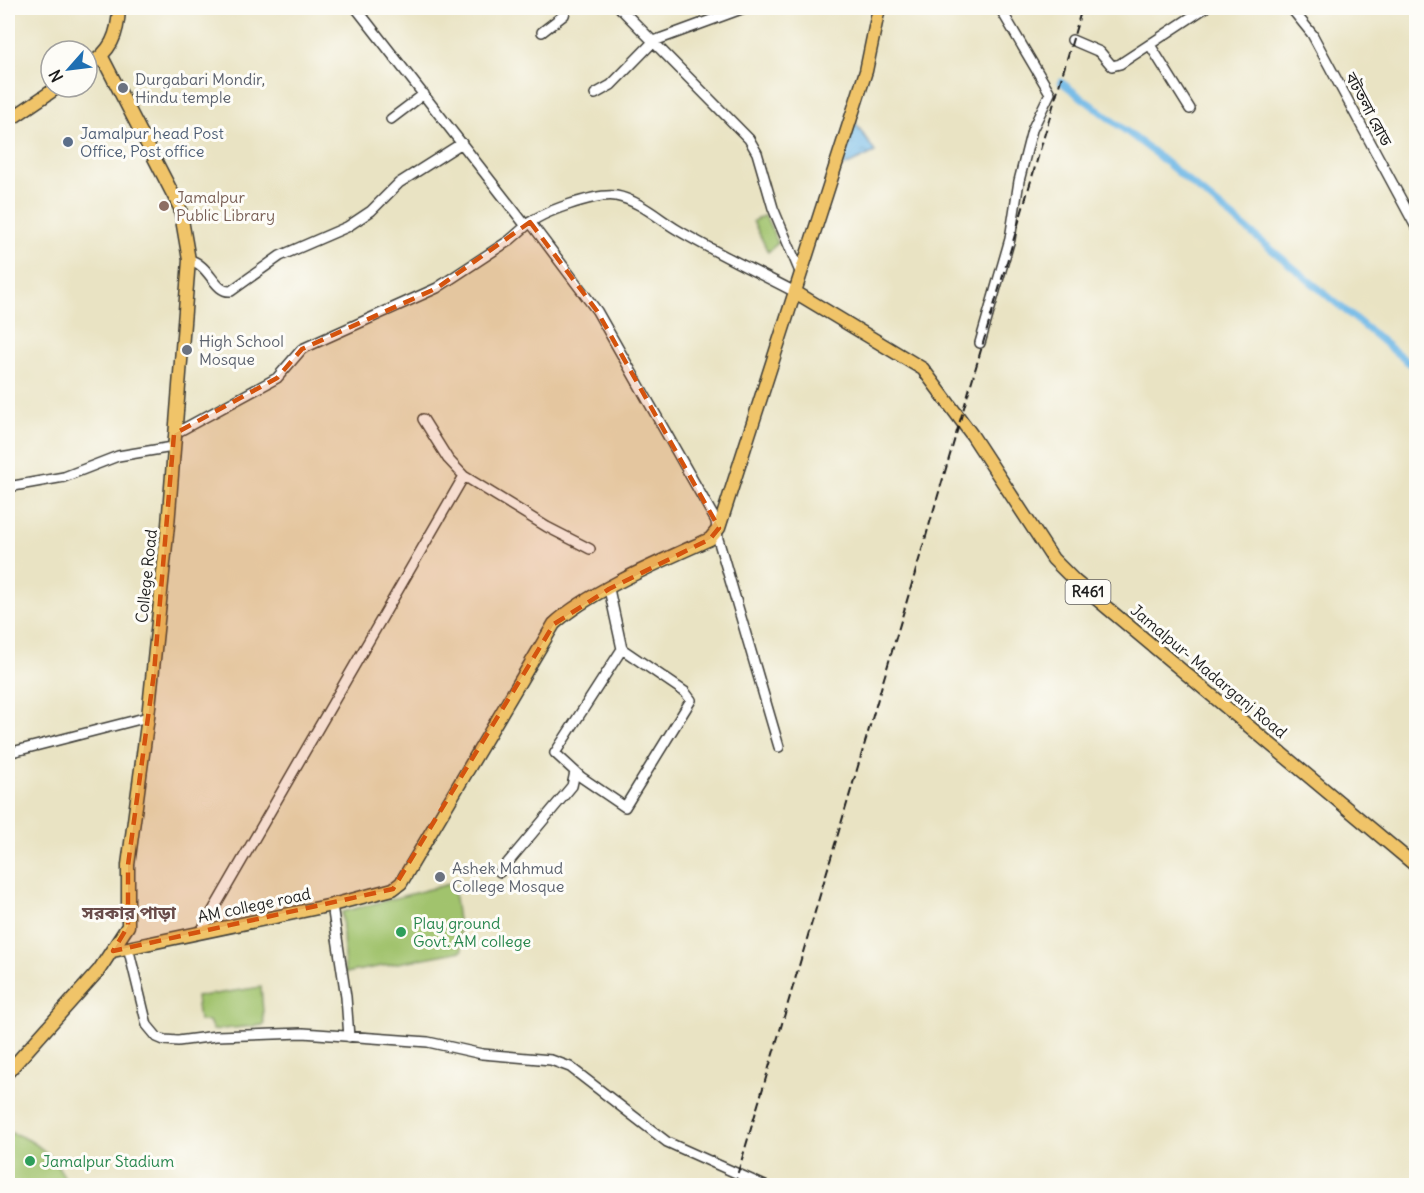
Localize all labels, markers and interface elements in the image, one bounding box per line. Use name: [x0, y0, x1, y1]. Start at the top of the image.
north arrow: [39, 39, 99, 99]
text: N: [44, 66, 67, 86]
street label: বটতলা রোড: [1341, 68, 1397, 150]
place label: Durgabari Mondir, Hindu temple: [135, 69, 265, 107]
marker: Durgabari Mondir, Hindu temple: [116, 81, 130, 95]
place label: Jamalpur head Post Office, Post office: [80, 123, 224, 161]
marker: Jamalpur head Post Office, Post office: [61, 135, 75, 149]
place label: Jamalpur Public Library: [176, 187, 275, 225]
marker: Jamalpur Public Library: [157, 199, 171, 213]
place label: High School Mosque: [199, 331, 284, 369]
marker: High School Mosque: [180, 343, 194, 357]
street label: College Road: [131, 528, 161, 624]
road number: R461: [1066, 580, 1110, 604]
street label: Jamalpur- Madarganj Road: [1127, 600, 1291, 742]
place label: Ashek Mahmud College Mosque: [452, 858, 564, 896]
marker: Ashek Mahmud College Mosque: [433, 870, 447, 884]
street label: AM college road: [196, 883, 312, 927]
district label: সরকার পাড়া: [81, 901, 177, 924]
place label: Play ground Govt. AM college: [413, 913, 531, 951]
marker: Play ground Govt. AM college: [394, 925, 408, 939]
place label: Jamalpur Stadium: [42, 1151, 174, 1171]
marker: Jamalpur Stadium: [23, 1154, 37, 1168]

